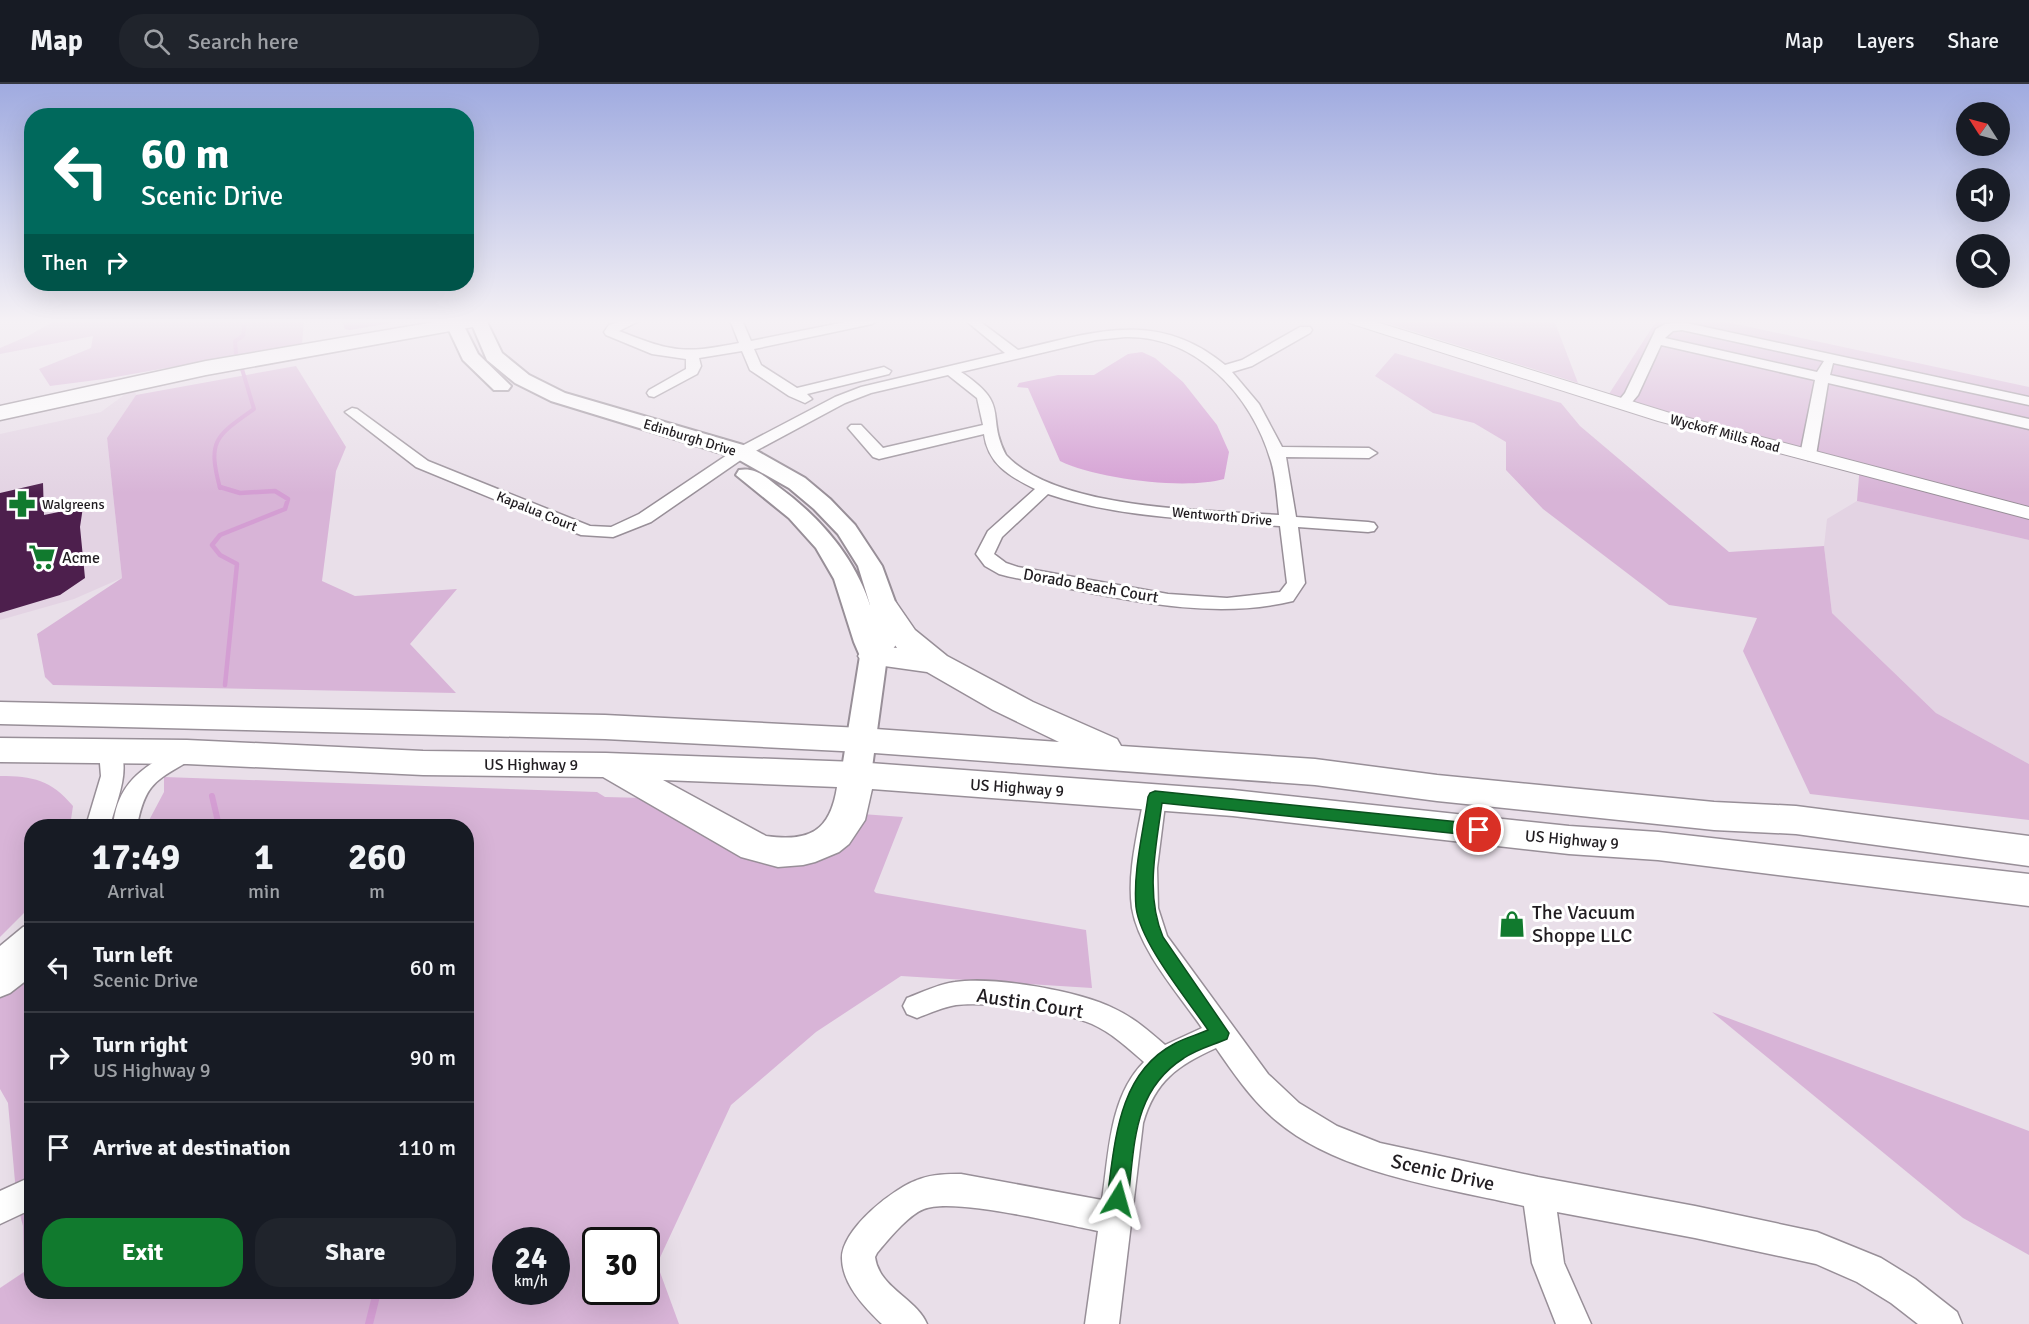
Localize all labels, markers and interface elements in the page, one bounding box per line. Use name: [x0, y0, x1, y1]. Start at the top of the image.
search box: [119, 14, 539, 68]
text: Map: [30, 24, 83, 58]
icon: search: [140, 25, 173, 58]
text: Search here: [188, 28, 299, 55]
text: Map: [1785, 28, 1823, 54]
text: Layers: [1856, 28, 1914, 54]
text: Share: [1947, 28, 1999, 54]
north arrow: [1956, 102, 2010, 156]
map controls: [1956, 102, 2010, 288]
text: 60 m: [141, 129, 230, 180]
icon: left: [42, 132, 120, 210]
button: sound: [1956, 168, 2010, 222]
text: Scenic Drive: [141, 180, 283, 213]
button: search: [1956, 234, 2010, 288]
icon: right: [100, 246, 133, 279]
text: Then: [42, 249, 88, 276]
street label: Wyckoff Mills Road: [1668, 411, 1782, 456]
street label: Edinburgh Drive: [641, 415, 738, 460]
street label: Kapalua Court: [494, 488, 580, 535]
pharmacy icon: Walgreens: [7, 489, 37, 519]
place label: Walgreens: [42, 496, 105, 513]
street label: Wentworth Drive: [1171, 504, 1273, 529]
supermarket icon: Acme: [27, 542, 57, 572]
place label: Acme: [62, 548, 100, 568]
street label: Dorado Beach Court: [1022, 564, 1160, 608]
street label: US Highway 9: [484, 755, 578, 775]
street label: US Highway 9: [969, 775, 1065, 801]
pin: [1453, 804, 1504, 855]
icon: arrive: [1462, 813, 1495, 846]
street label: US Highway 9: [1524, 826, 1620, 854]
text: 17:49: [92, 835, 180, 880]
text: 1: [254, 835, 274, 880]
text: 260: [348, 835, 406, 880]
text: Arrival: [107, 879, 165, 904]
text: min: [248, 879, 280, 904]
text: m: [369, 879, 385, 904]
place label: The Vacuum Shoppe LLC: [1532, 900, 1635, 948]
shop icon: The Vacuum Shoppe LLC: [1497, 909, 1527, 939]
text: Turn left: [93, 941, 173, 968]
icon: left: [42, 951, 75, 984]
text: 60 m: [410, 954, 456, 981]
text: Scenic Drive: [93, 968, 198, 993]
street label: Austin Court: [975, 983, 1085, 1024]
text: Turn right: [93, 1031, 188, 1058]
icon: right: [42, 1041, 75, 1074]
text: 90 m: [410, 1044, 456, 1071]
text: US Highway 9: [93, 1058, 211, 1083]
icon: arrive: [42, 1131, 75, 1164]
text: Arrive at destination: [93, 1134, 290, 1161]
text: 110 m: [398, 1134, 456, 1161]
street label: Scenic Drive: [1389, 1148, 1497, 1197]
position arrow: [1086, 1167, 1150, 1231]
button: Exit: [42, 1218, 243, 1287]
button: Share: [255, 1218, 456, 1287]
speed limit sign: 30: [582, 1227, 660, 1305]
text: 24: [515, 1240, 547, 1277]
text: km/h: [514, 1272, 548, 1290]

